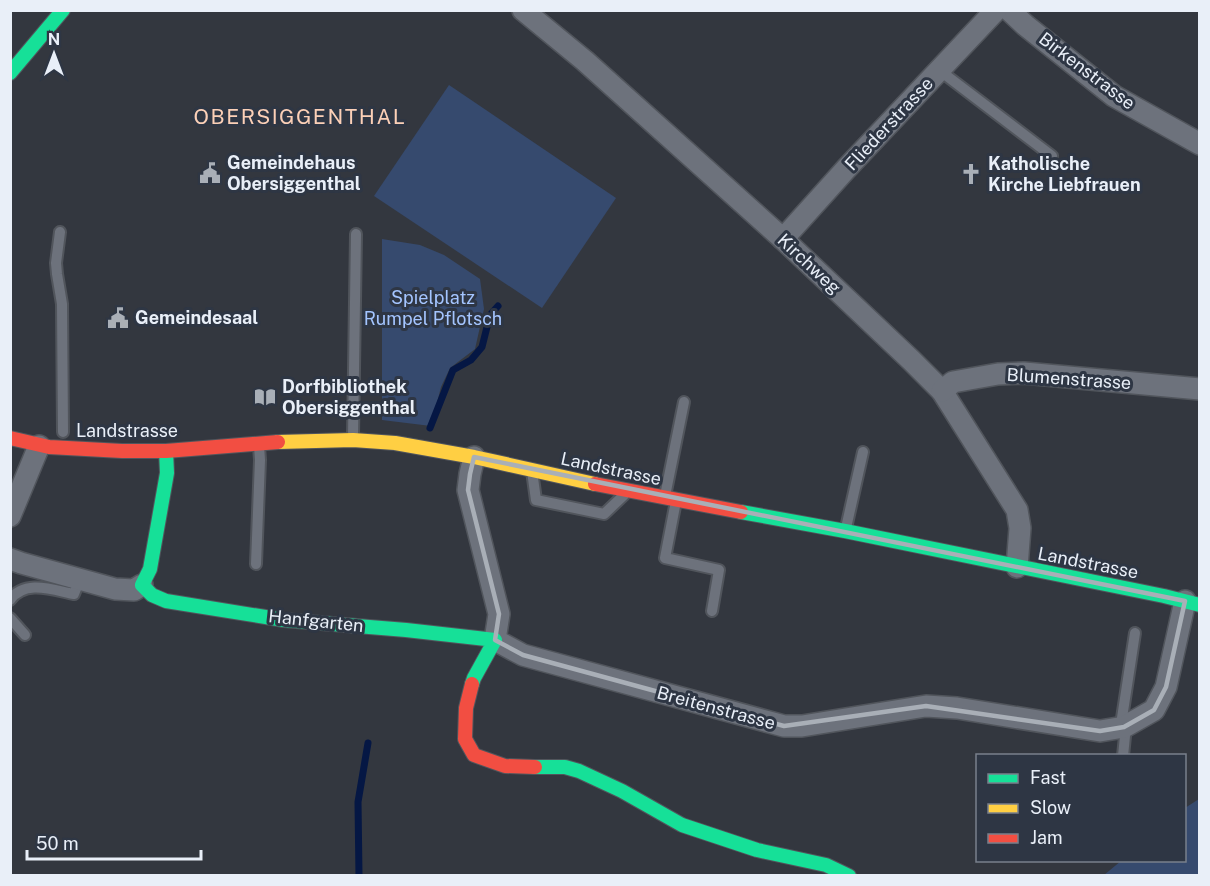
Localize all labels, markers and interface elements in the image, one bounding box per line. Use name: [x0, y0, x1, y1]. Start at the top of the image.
north arrow: [24, 24, 84, 84]
street label: Birkenstrasse: [1035, 28, 1139, 114]
text: N: [48, 30, 60, 49]
street label: Fliederstrasse: [840, 73, 937, 175]
district label: OBERSIGGENTHAL: [194, 104, 406, 129]
place label: Gemeindehaus Obersiggenthal: [227, 152, 361, 194]
place label: Katholische Kirche Liebfrauen: [988, 153, 1141, 195]
public building icon: Gemeindehaus Obersiggenthal: [198, 161, 222, 185]
church icon: Katholische Kirche Liebfrauen: [959, 162, 983, 186]
street label: Kirchweg: [773, 229, 845, 298]
park label: Spielplatz Rumpel Pflotsch: [364, 287, 502, 329]
public building icon: Gemeindesaal: [106, 306, 130, 330]
place label: Gemeindesaal: [135, 307, 258, 328]
street label: Blumenstrasse: [1006, 364, 1132, 393]
place label: Dorfbibliothek Obersiggenthal: [282, 376, 416, 418]
library icon: Dorfbibliothek Obersiggenthal: [253, 385, 277, 409]
street label: Landstrasse: [76, 420, 178, 441]
street label: Landstrasse: [559, 448, 663, 489]
street label: Landstrasse: [1036, 542, 1140, 583]
street label: Hanfgarten: [267, 605, 365, 636]
street label: Breitenstrasse: [655, 682, 778, 733]
legend: [976, 754, 1186, 862]
text: Fast: [1030, 767, 1066, 788]
text: Slow: [1030, 797, 1071, 818]
scale bar: [27, 823, 201, 861]
text: Jam: [1030, 827, 1063, 848]
text: 50 m: [36, 833, 79, 854]

